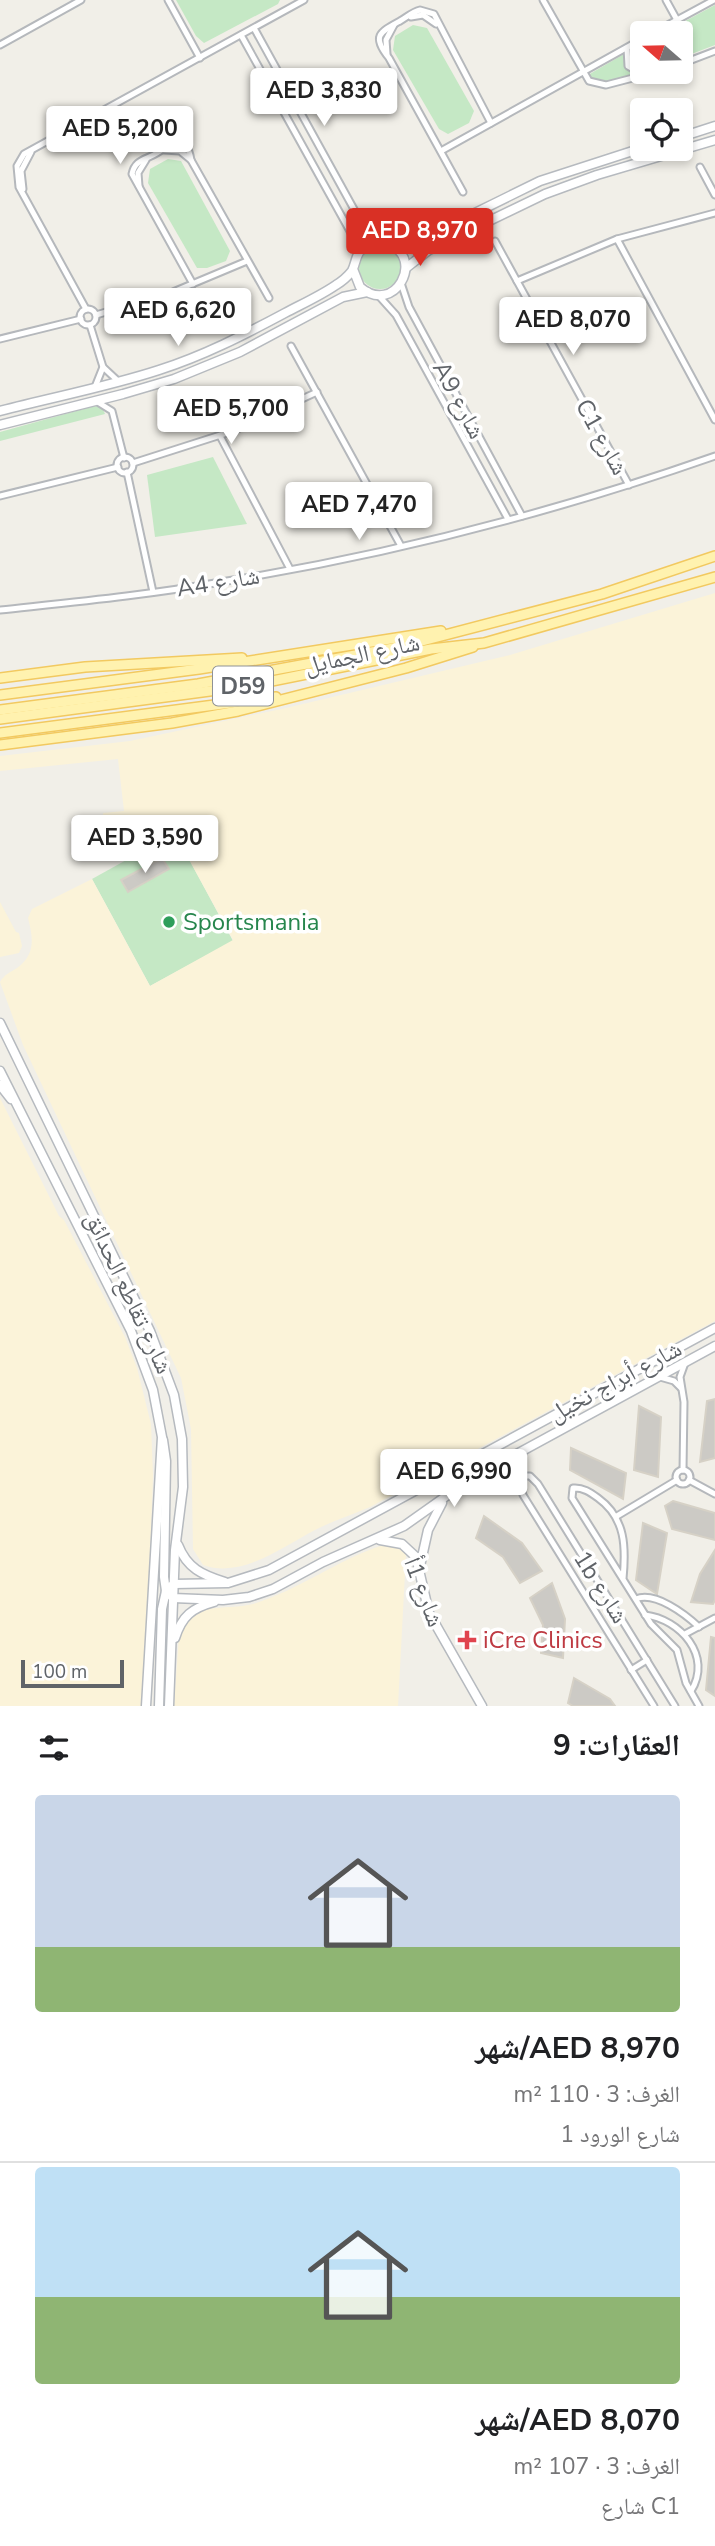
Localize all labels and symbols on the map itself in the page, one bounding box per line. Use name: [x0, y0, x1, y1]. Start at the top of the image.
north arrow: [630, 21, 693, 84]
pin: AED 3,830: [244, 68, 404, 128]
pin: AED 5,200: [40, 106, 200, 166]
pin: AED 8,970: [340, 208, 500, 268]
pin: AED 6,620: [98, 288, 258, 348]
pin: AED 8,070: [493, 298, 653, 357]
street label: A9 شارع: [425, 356, 493, 444]
pin: AED 5,700: [151, 386, 311, 446]
street label: C1 شارع: [568, 393, 636, 481]
pin: AED 7,470: [279, 482, 439, 542]
street label: A4 شارع: [174, 560, 262, 604]
street label: شارع الجمايل: [301, 626, 423, 682]
road number: D59: [213, 666, 273, 706]
pin: AED 3,590: [65, 816, 225, 875]
place label: Sportsmania: [183, 906, 319, 938]
marker: Sportsmania: [161, 914, 177, 930]
street label: شارع تقاطع الحدائق: [78, 1207, 180, 1379]
street label: شارع أبراج نخيل: [543, 1333, 687, 1429]
pin: AED 6,990: [374, 1450, 534, 1509]
street label: 1b شارع: [566, 1545, 636, 1629]
street label: شارع 1أ: [396, 1553, 452, 1631]
place label: iCre Clinics: [483, 1624, 603, 1656]
marker: iCre Clinics: [457, 1630, 477, 1650]
scale bar: [21, 1657, 124, 1689]

